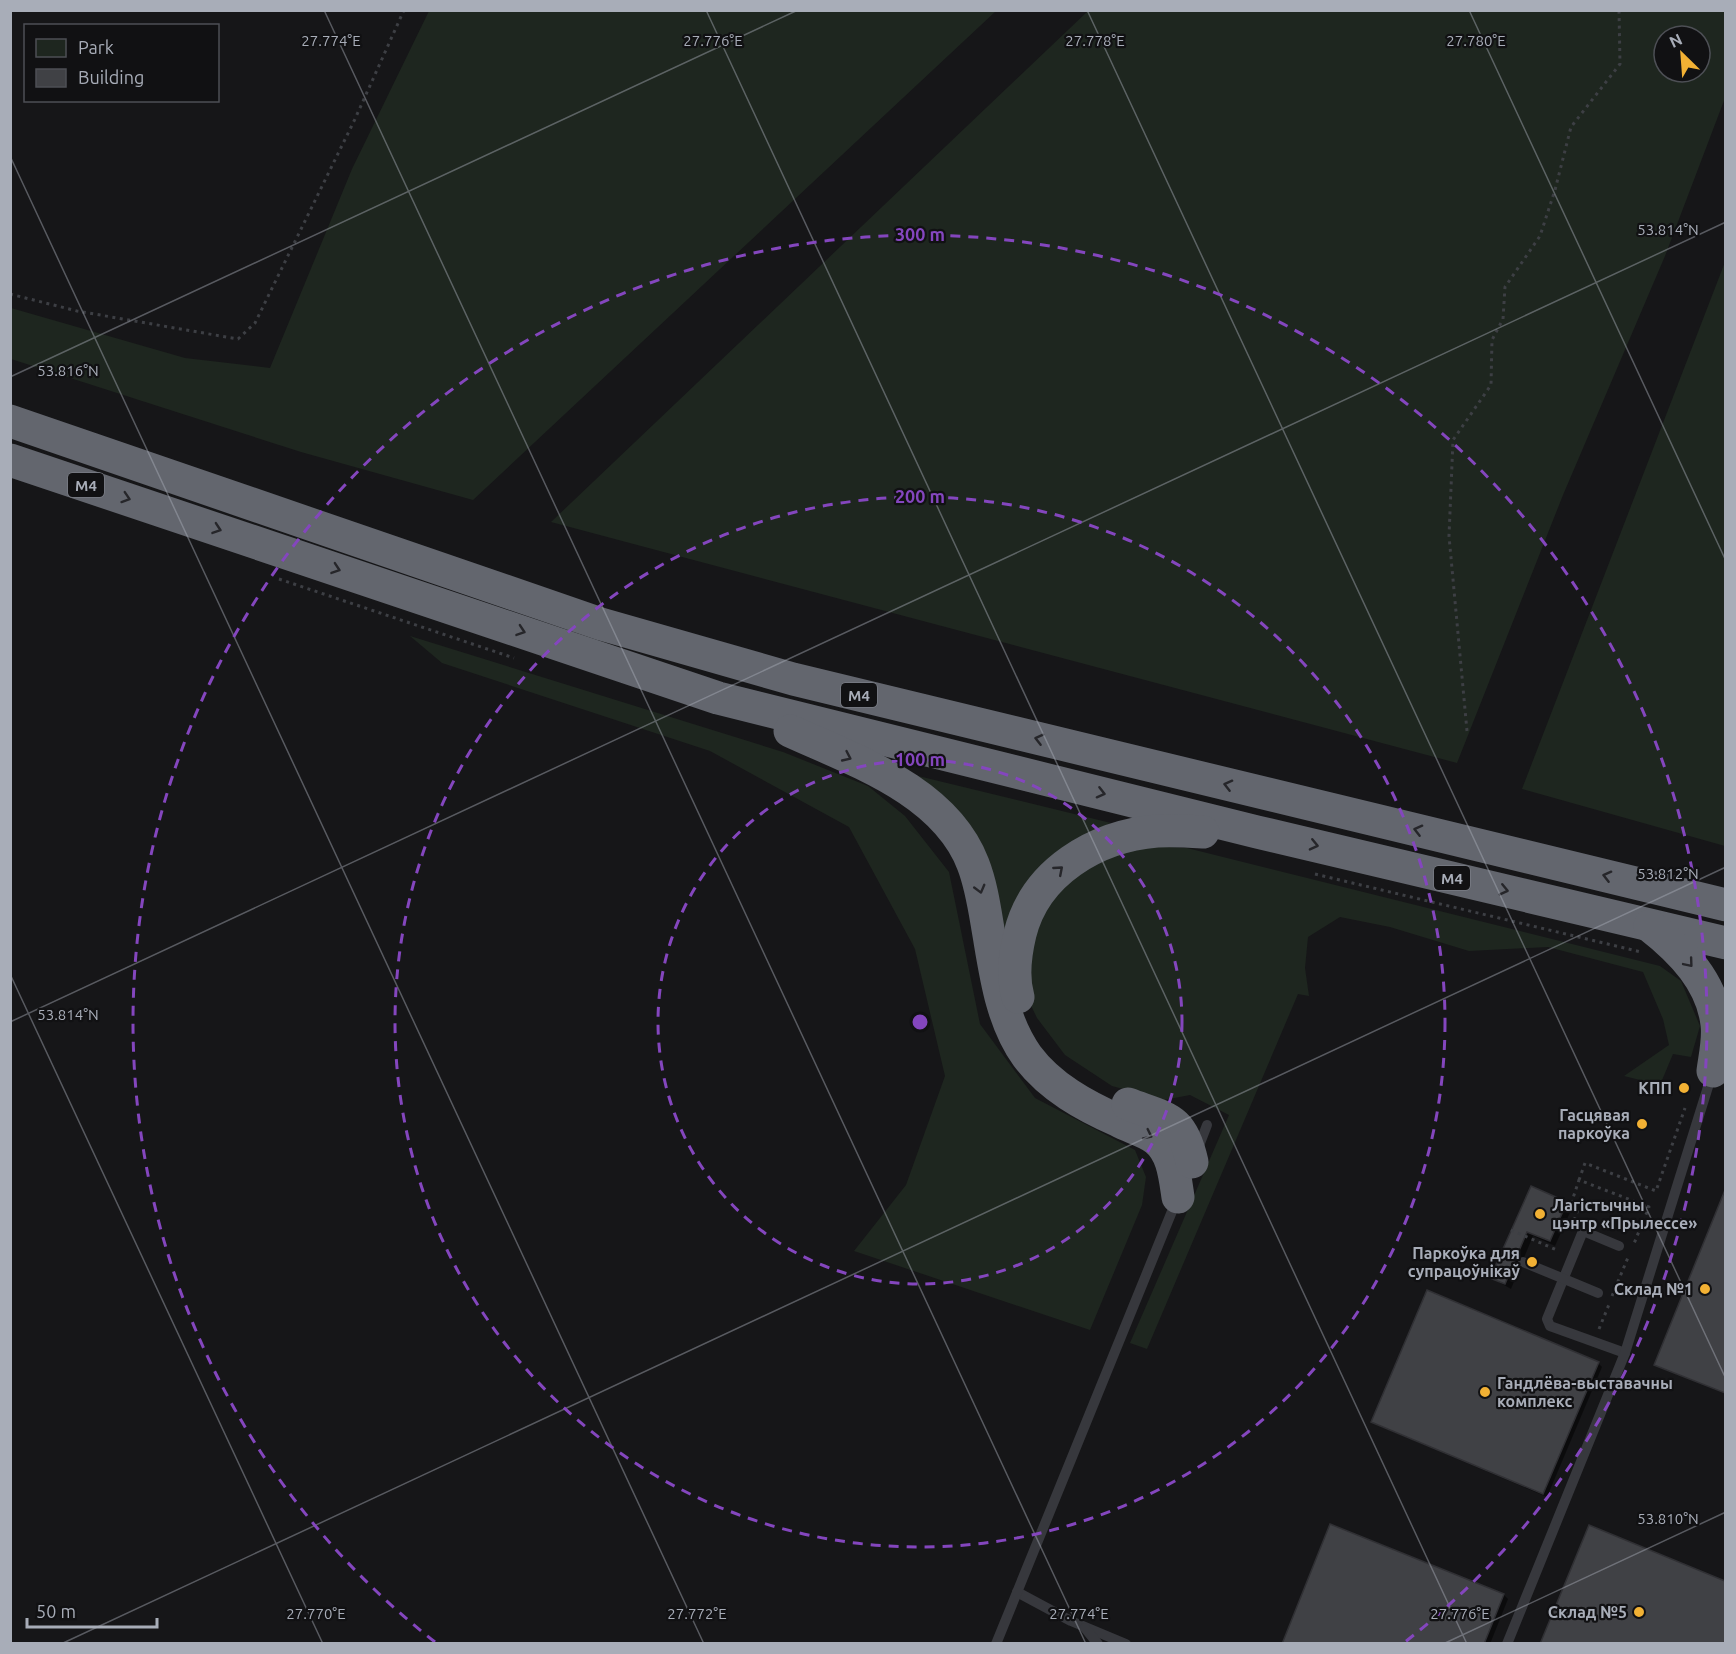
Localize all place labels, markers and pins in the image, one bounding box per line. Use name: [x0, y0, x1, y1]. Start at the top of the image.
centre of rings: [910, 1012, 930, 1032]
place label: КПП: [1638, 1079, 1672, 1097]
marker: КПП: [1677, 1081, 1691, 1095]
place label: Гасцявая паркоўка: [1558, 1106, 1630, 1142]
marker: Гасцявая паркоўка: [1635, 1117, 1649, 1131]
place label: Лагістычны цэнтр «Прылессе»: [1552, 1196, 1697, 1232]
marker: Лагістычны цэнтр «Прылессе»: [1533, 1207, 1547, 1221]
place label: Паркоўка для супрацоўнікаў: [1408, 1244, 1521, 1280]
marker: Паркоўка для супрацоўнікаў: [1525, 1255, 1539, 1269]
place label: Склад №1: [1614, 1280, 1693, 1298]
marker: Склад №1: [1698, 1282, 1712, 1296]
place label: Гандлёва-выставачны комплекс: [1497, 1374, 1673, 1410]
marker: Гандлёва-выставачны комплекс: [1478, 1385, 1492, 1399]
place label: Склад №5: [1548, 1603, 1627, 1621]
marker: Склад №5: [1632, 1605, 1646, 1619]

